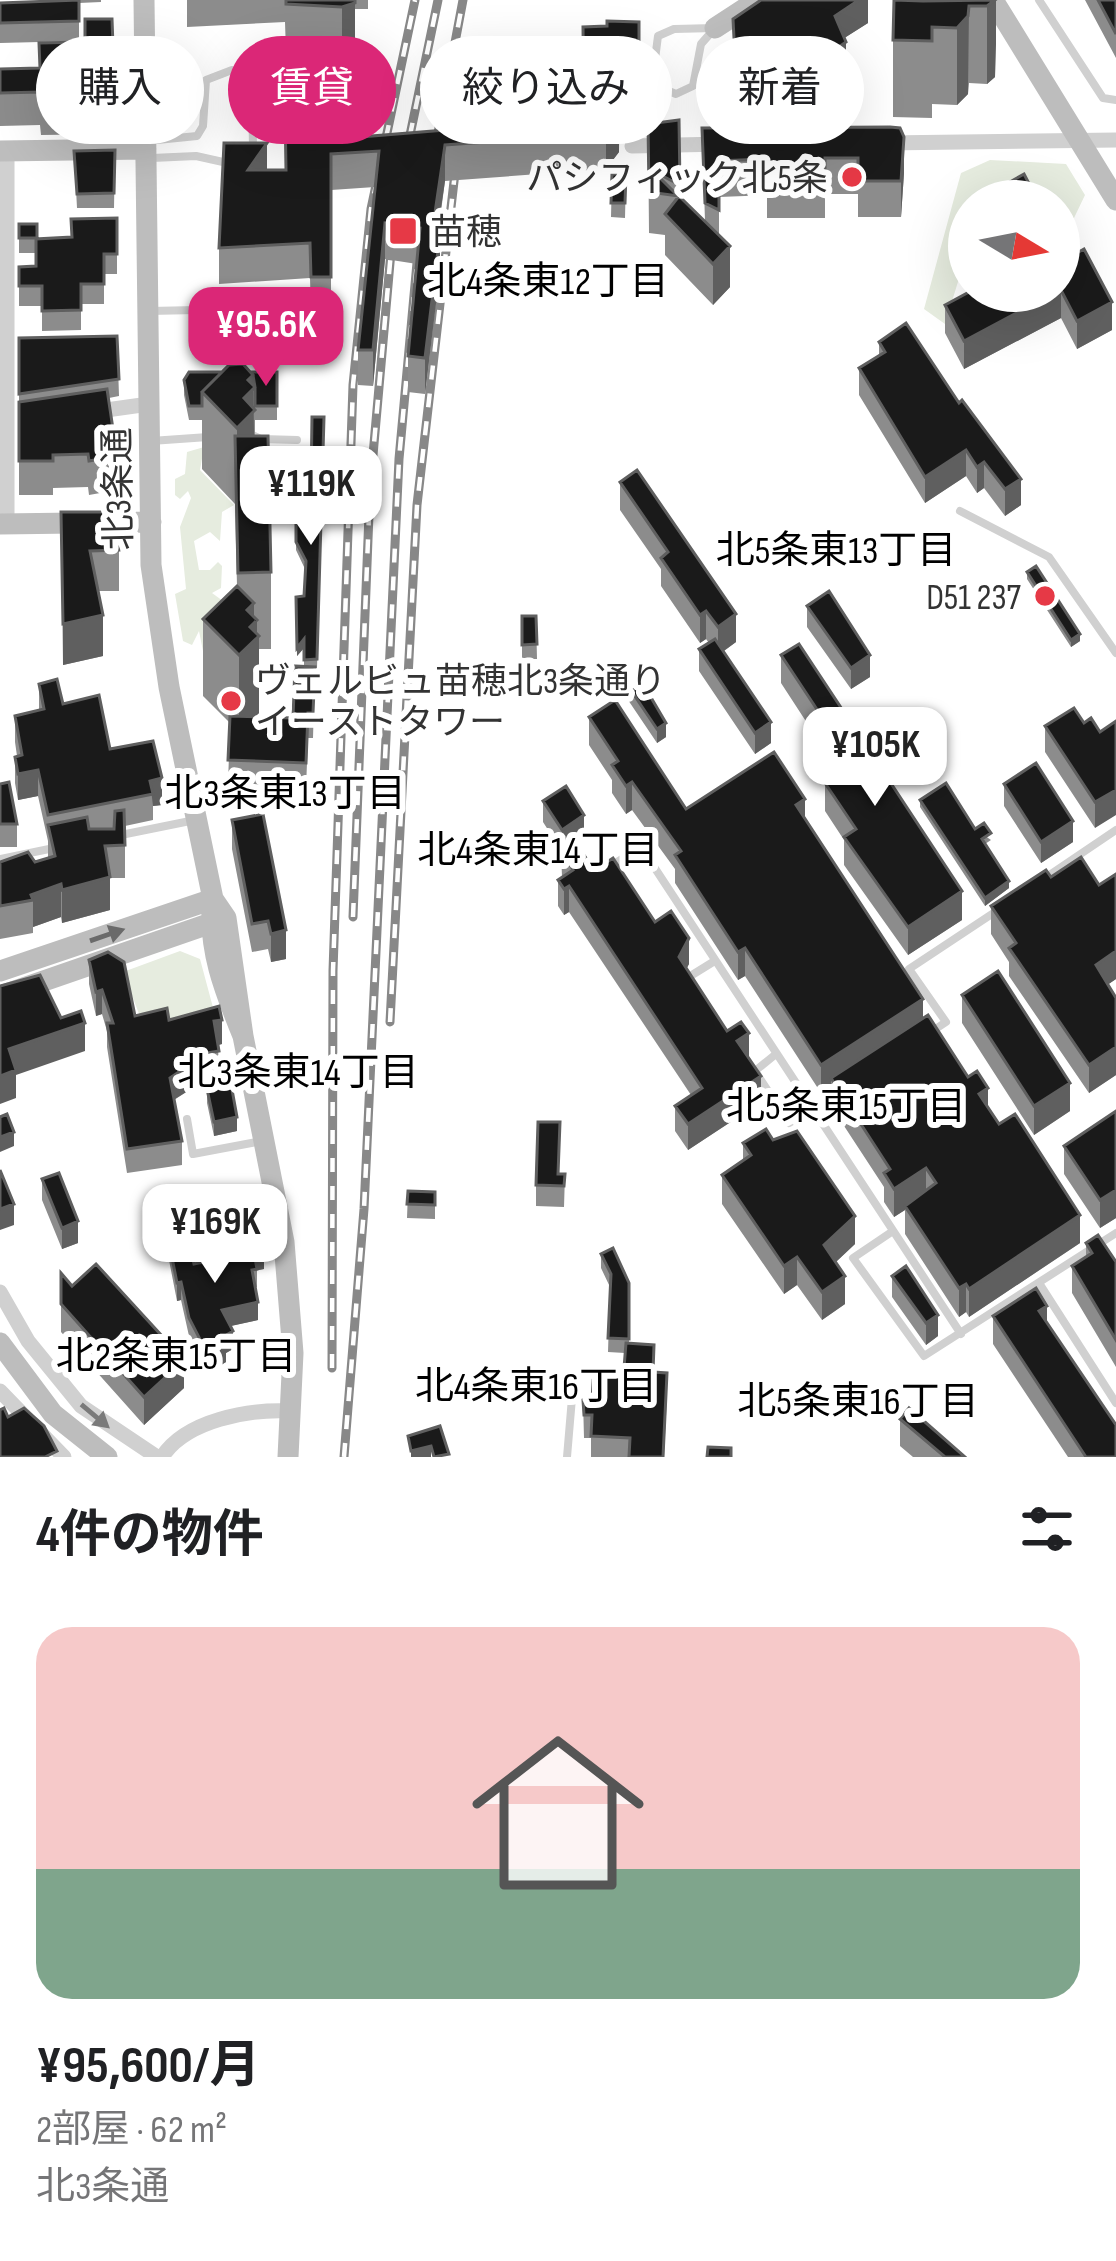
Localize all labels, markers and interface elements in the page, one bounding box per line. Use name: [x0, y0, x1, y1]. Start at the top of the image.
chip: 購入: [36, 36, 204, 144]
chip: 賃貸: [228, 36, 396, 144]
chip: 絞り込み: [420, 36, 672, 144]
chip: 新着: [696, 36, 864, 144]
place label: パシフィック北5条: [526, 158, 828, 201]
marker: パシフィック北5条: [839, 164, 865, 190]
north arrow: [948, 180, 1080, 312]
map controls: [948, 180, 1080, 312]
place label: 苗穂: [430, 212, 502, 255]
marker: 苗穂: [387, 215, 419, 247]
district label: 北4条東12丁目: [427, 259, 669, 306]
pin: ¥95.6K: [168, 287, 364, 389]
text: ¥95.6K: [215, 302, 317, 349]
street label: 北3条通: [97, 427, 142, 551]
pin: ¥119K: [227, 446, 395, 548]
text: ¥119K: [267, 461, 355, 508]
district label: 北5条東13丁目: [716, 528, 956, 575]
place label: D51 237: [926, 577, 1022, 620]
marker: D51 237: [1032, 583, 1058, 609]
place label: ヴェルビュ苗穂北3条通り イーストタワー: [255, 661, 666, 745]
marker: ヴェルビュ苗穂北3条通り イーストタワー: [218, 688, 244, 714]
pin: ¥105K: [791, 707, 959, 809]
text: ¥105K: [830, 722, 920, 769]
district label: 北3条東13丁目: [164, 771, 406, 818]
district label: 北4条東14丁目: [417, 828, 659, 875]
one-way arrow: [89, 925, 125, 943]
district label: 北3条東14丁目: [177, 1050, 419, 1097]
district label: 北5条東15丁目: [726, 1084, 966, 1131]
pin: ¥169K: [131, 1184, 299, 1286]
text: ¥169K: [169, 1199, 261, 1246]
district label: 北2条東15丁目: [56, 1334, 296, 1381]
district label: 北4条東16丁目: [415, 1364, 657, 1411]
district label: 北5条東16丁目: [737, 1379, 979, 1426]
one-way arrow: [80, 1403, 110, 1429]
icon: filters: [1014, 1496, 1080, 1562]
text: 4件の物件: [36, 1505, 264, 1566]
icon: home: [450, 1705, 666, 1921]
text: ¥95,600/月: [36, 2036, 261, 2097]
text: 2部屋 · 62 m²: [36, 2107, 227, 2154]
text: 北3条通: [36, 2164, 169, 2211]

